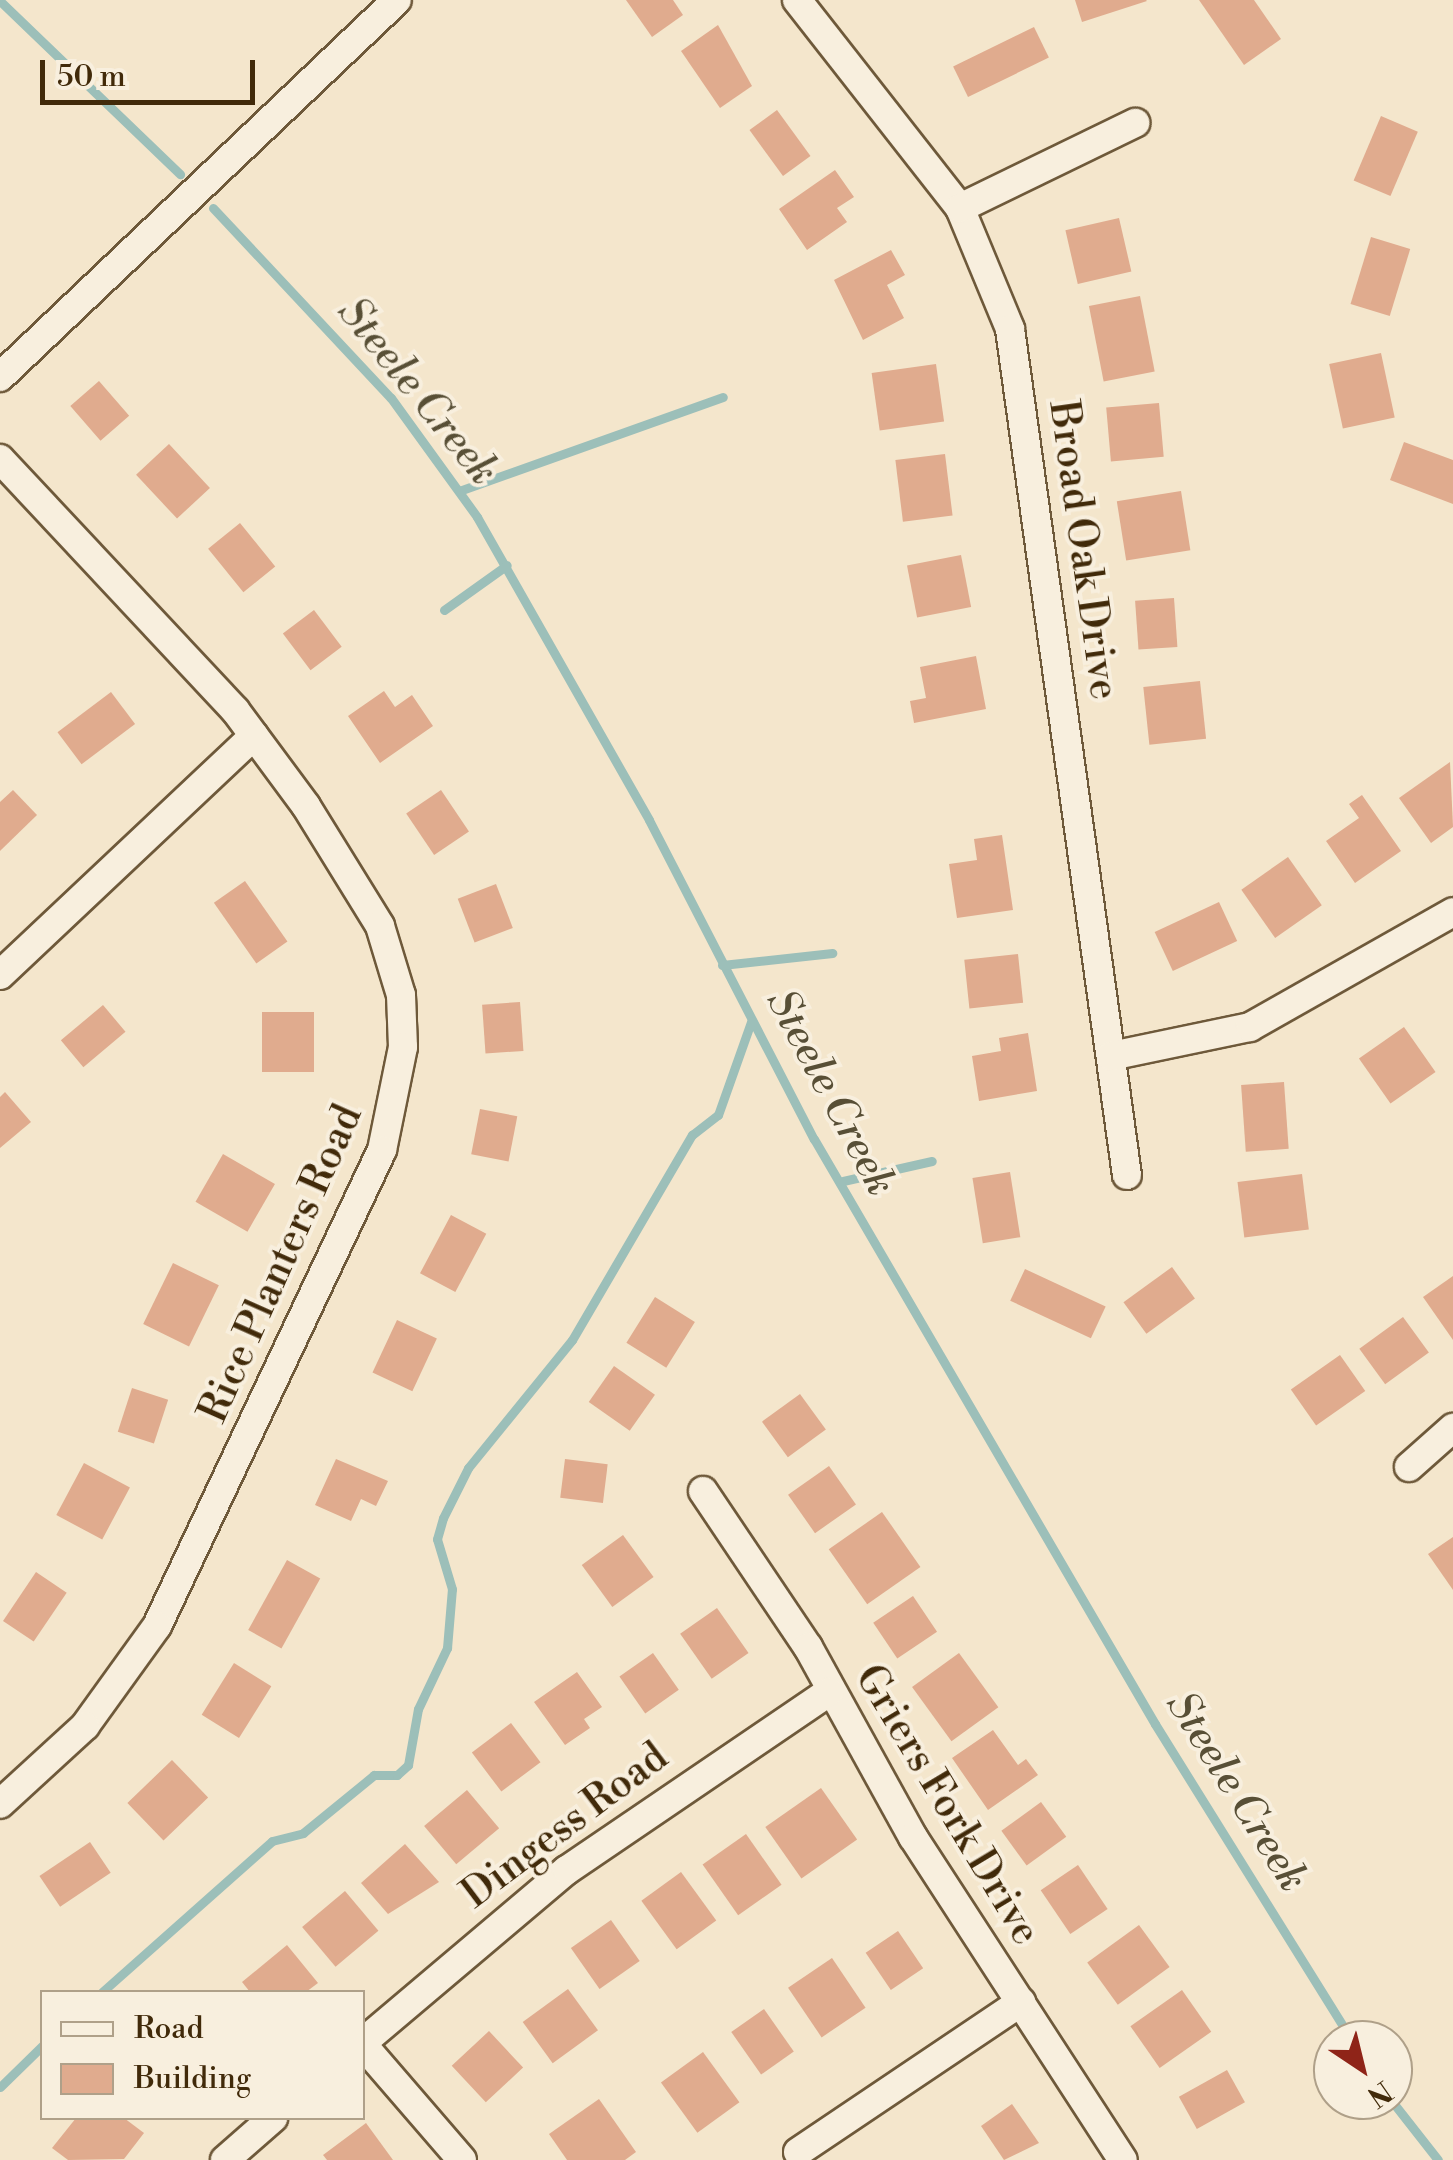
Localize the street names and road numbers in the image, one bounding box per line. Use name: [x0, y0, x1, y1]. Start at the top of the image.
street label: Broad Oak Drive: [1038, 398, 1128, 702]
street label: Rice Planters Road: [189, 1098, 373, 1430]
street label: Griers Fork Drive: [845, 1656, 1049, 1954]
street label: Dingess Road: [453, 1733, 677, 1919]

